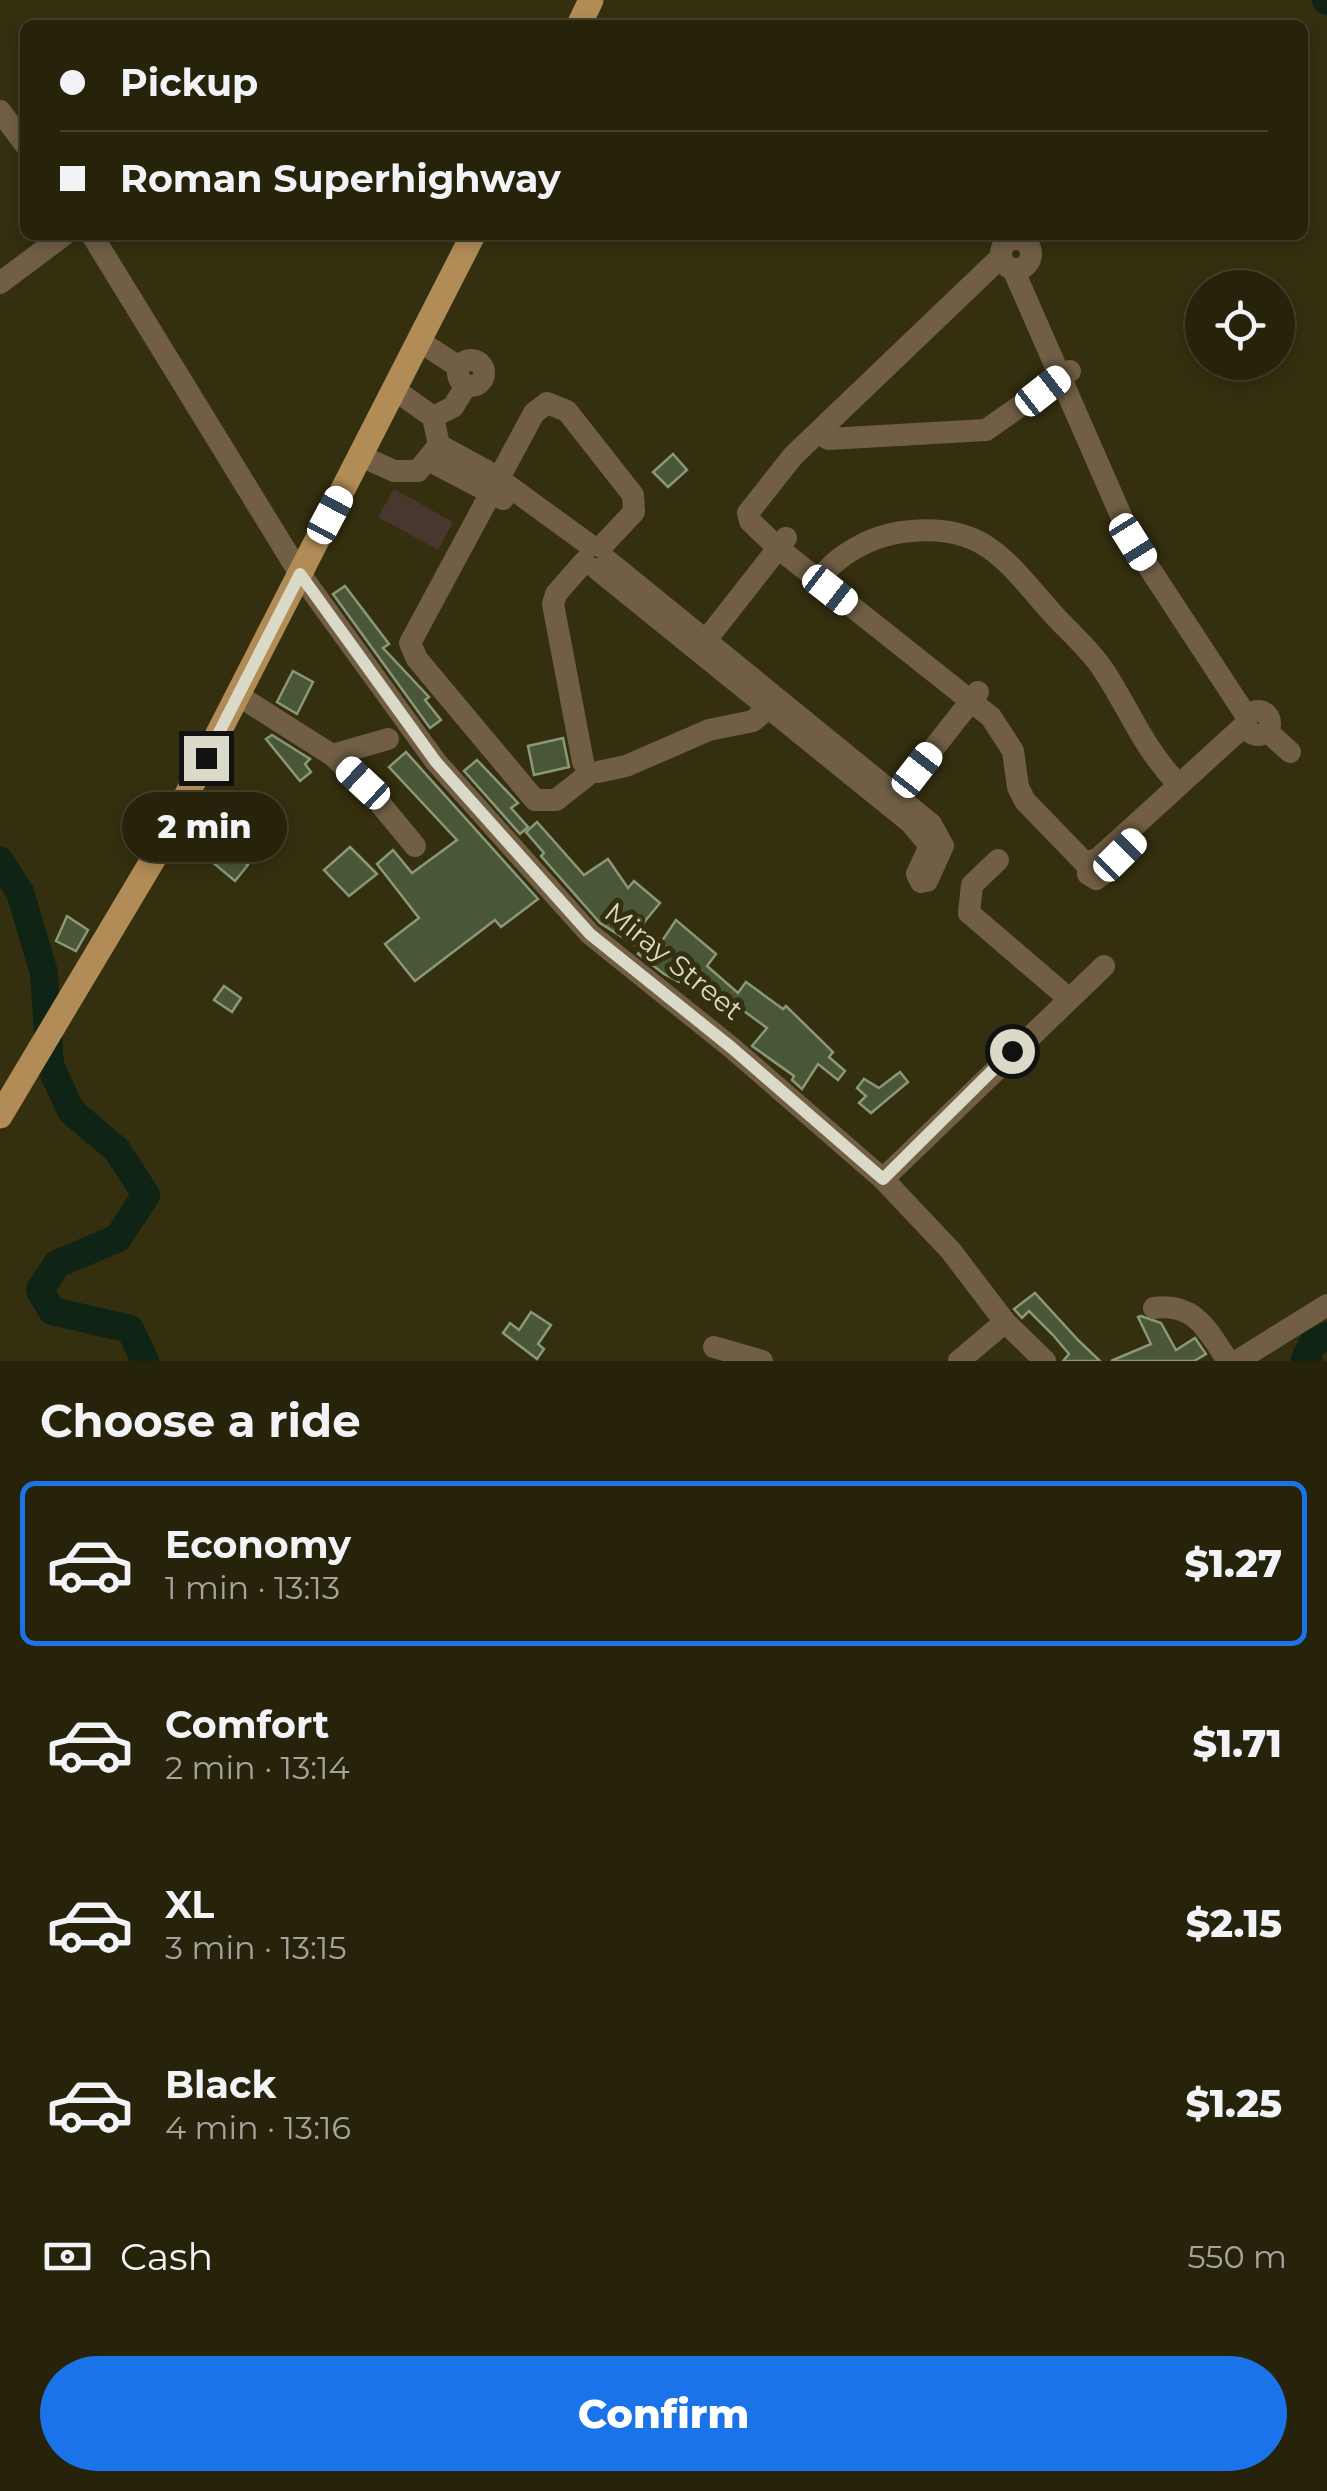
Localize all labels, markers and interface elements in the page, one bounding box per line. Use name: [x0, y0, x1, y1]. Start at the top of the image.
text: Pickup: [120, 59, 258, 106]
text: Roman Superhighway: [120, 155, 561, 202]
map controls: [1185, 270, 1295, 380]
button: locate: [1185, 270, 1295, 380]
car: [1010, 361, 1076, 421]
car: [303, 481, 357, 549]
car: [1104, 509, 1162, 575]
car: [797, 560, 863, 620]
route end: [184, 736, 229, 781]
car: [887, 737, 947, 803]
car: [331, 752, 395, 814]
callout: 2 min: [124, 793, 288, 863]
text: 2 min: [157, 807, 252, 846]
car: [1088, 823, 1152, 887]
street label: Miray Street: [598, 895, 750, 1027]
route start: [990, 1029, 1035, 1074]
text: Choose a ride: [40, 1393, 361, 1448]
icon: car: [45, 1519, 135, 1609]
text: Economy: [165, 1521, 351, 1568]
text: $1.27: [1184, 1540, 1282, 1587]
text: 1 min · 13:13: [165, 1568, 340, 1607]
icon: car: [45, 1699, 135, 1789]
text: Comfort: [165, 1701, 329, 1748]
text: $1.71: [1193, 1720, 1282, 1767]
text: 2 min · 13:14: [165, 1748, 350, 1787]
icon: car: [45, 1879, 135, 1969]
text: XL: [165, 1881, 214, 1928]
text: $2.15: [1186, 1900, 1282, 1947]
text: 3 min · 13:15: [165, 1928, 347, 1967]
icon: car: [45, 2059, 135, 2149]
text: Black: [165, 2061, 276, 2108]
text: $1.25: [1185, 2080, 1282, 2127]
text: 4 min · 13:16: [165, 2108, 351, 2147]
icon: cash: [40, 2229, 95, 2284]
text: Cash: [120, 2233, 213, 2280]
text: 550 m: [1187, 2237, 1287, 2276]
button: Confirm: [40, 2356, 1287, 2471]

